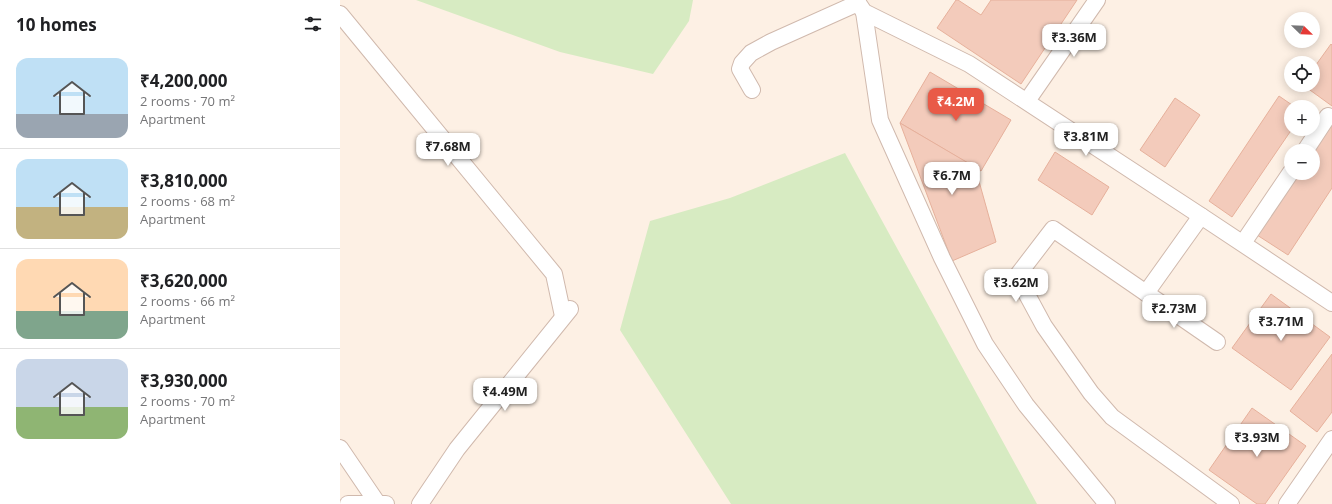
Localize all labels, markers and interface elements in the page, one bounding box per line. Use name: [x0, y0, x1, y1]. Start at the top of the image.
north arrow: [1284, 12, 1320, 48]
map controls: [1284, 12, 1320, 180]
text: 10 homes: [16, 13, 97, 36]
icon: filters: [302, 13, 324, 35]
pin: ₹3.36M: [1041, 24, 1107, 58]
text: ₹3.36M: [1051, 28, 1097, 46]
button: locate: [1284, 56, 1320, 92]
text: ₹4,200,000: [140, 69, 227, 92]
icon: home: [48, 74, 96, 122]
pin: ₹4.2M: [928, 88, 984, 122]
text: 2 rooms · 70 m²: [140, 92, 235, 110]
text: ₹4.2M: [937, 92, 975, 110]
button: +: [1284, 100, 1320, 136]
text: Apartment: [140, 110, 205, 128]
pin: ₹3.81M: [1053, 123, 1119, 157]
text: ₹3.81M: [1063, 127, 1109, 145]
pin: ₹7.68M: [415, 133, 481, 167]
text: ₹7.68M: [425, 137, 471, 155]
button: −: [1284, 144, 1320, 180]
pin: ₹6.7M: [924, 162, 980, 196]
text: ₹6.7M: [933, 166, 971, 184]
text: ₹3,810,000: [140, 169, 227, 192]
icon: home: [48, 175, 96, 223]
text: 2 rooms · 68 m²: [140, 192, 235, 210]
text: Apartment: [140, 210, 205, 228]
text: ₹3,620,000: [140, 269, 227, 292]
pin: ₹3.62M: [983, 269, 1049, 303]
text: ₹3.62M: [993, 273, 1039, 291]
icon: home: [48, 275, 96, 323]
text: 2 rooms · 66 m²: [140, 292, 235, 310]
pin: ₹2.73M: [1141, 295, 1207, 329]
text: ₹2.73M: [1151, 299, 1197, 317]
pin: ₹3.71M: [1248, 308, 1314, 342]
text: Apartment: [140, 310, 205, 328]
text: ₹3.71M: [1258, 312, 1304, 330]
text: ₹3,930,000: [140, 369, 227, 392]
icon: home: [48, 375, 96, 423]
pin: ₹4.49M: [472, 378, 538, 412]
text: ₹4.49M: [482, 382, 528, 400]
text: 2 rooms · 70 m²: [140, 392, 235, 410]
text: Apartment: [140, 410, 205, 428]
pin: ₹3.93M: [1224, 424, 1290, 458]
text: ₹3.93M: [1234, 428, 1280, 446]

